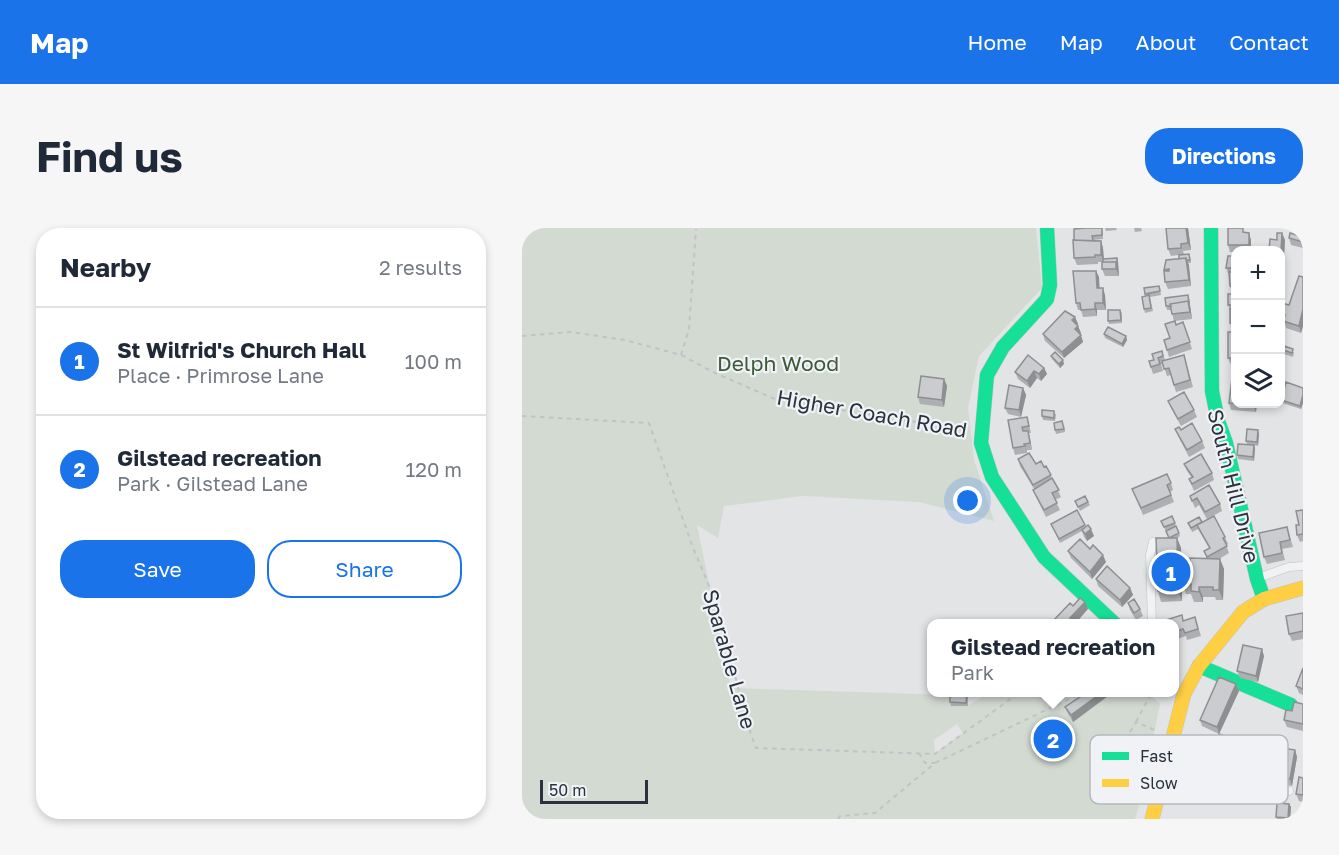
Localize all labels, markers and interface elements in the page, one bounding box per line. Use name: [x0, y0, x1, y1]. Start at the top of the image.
text: Map: [30, 26, 88, 59]
text: Home: [967, 29, 1027, 55]
text: Map: [1060, 29, 1103, 55]
text: About: [1136, 29, 1196, 55]
text: Contact: [1229, 29, 1309, 55]
button: Directions: [1145, 128, 1303, 184]
text: Find us: [36, 131, 183, 181]
map controls: [1231, 246, 1285, 408]
button: +: [1231, 246, 1285, 300]
text: Nearby: [60, 252, 151, 283]
text: 2 results: [379, 255, 462, 279]
button: −: [1231, 300, 1285, 354]
text: St Wilfrid's Church Hall: [117, 336, 366, 363]
text: 1: [74, 349, 85, 373]
text: 100 m: [405, 349, 462, 373]
park label: Delph Wood: [717, 350, 839, 376]
button: layers: [1231, 354, 1285, 408]
text: Place · Primrose Lane: [117, 363, 324, 387]
street label: Higher Coach Road: [775, 383, 969, 443]
street label: South Hill Drive: [1202, 406, 1266, 566]
text: Gilstead recreation: [117, 444, 322, 471]
text: 2: [73, 457, 86, 481]
text: 120 m: [406, 457, 462, 481]
text: Park · Gilstead Lane: [117, 471, 308, 495]
your location: [953, 486, 982, 515]
button: Save: [60, 540, 255, 598]
button: Share: [267, 540, 462, 598]
pin: 1: [1152, 550, 1190, 594]
street label: Sparable Lane: [698, 586, 762, 732]
popup: [927, 619, 1179, 697]
text: Gilstead recreation: [951, 633, 1155, 660]
text: Park: [951, 660, 994, 684]
pin: 2: [1034, 716, 1072, 762]
legend: [1090, 735, 1288, 804]
text: Fast: [1140, 746, 1173, 766]
text: Slow: [1140, 773, 1178, 793]
scale bar: [540, 777, 648, 804]
text: 50 m: [549, 780, 586, 800]

